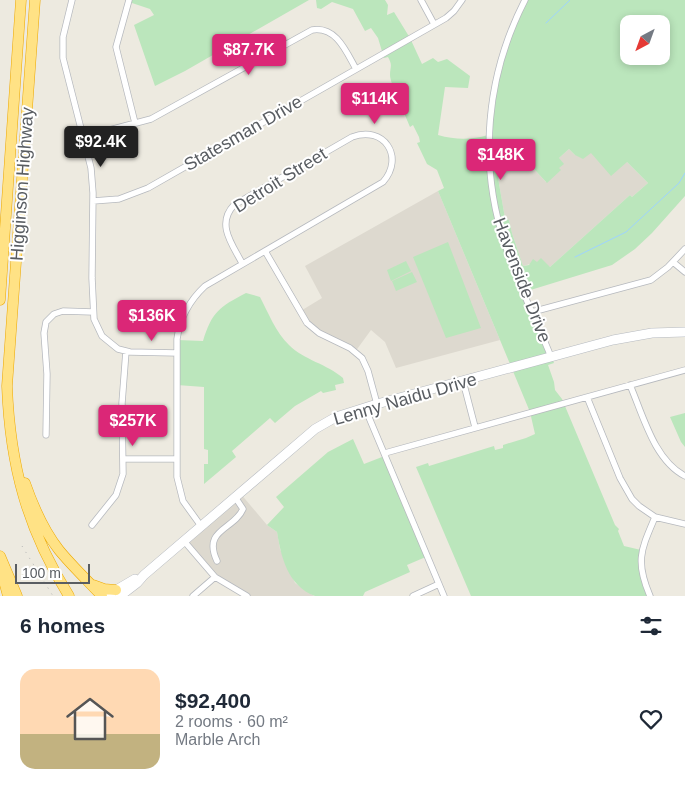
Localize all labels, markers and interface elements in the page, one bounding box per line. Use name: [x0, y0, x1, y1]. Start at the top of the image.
north arrow: [620, 15, 670, 65]
map controls: [620, 15, 670, 65]
pin: $87.7K: [208, 34, 290, 76]
text: $87.7K: [223, 41, 275, 58]
pin: $114K: [340, 82, 410, 125]
text: $114K: [352, 90, 398, 107]
street label: Statesman Drive: [180, 91, 306, 175]
street label: Higginson Highway: [7, 106, 37, 262]
pin: $92.4K: [60, 126, 142, 168]
text: $92.4K: [75, 133, 127, 150]
pin: $148K: [466, 138, 536, 181]
street label: Detroit Street: [230, 143, 330, 217]
text: $148K: [477, 146, 525, 163]
street label: Havenside Drive: [489, 215, 555, 345]
pin: $136K: [117, 300, 187, 342]
text: $136K: [128, 307, 176, 324]
street label: Lenny Naidu Drive: [331, 369, 479, 429]
pin: $257K: [98, 404, 168, 447]
text: $257K: [109, 412, 157, 429]
scale bar: [15, 561, 90, 584]
text: 100 m: [22, 565, 61, 581]
icon: filters: [637, 612, 665, 640]
text: 6 homes: [20, 614, 105, 637]
icon: home: [60, 689, 120, 749]
text: $92,400: [175, 689, 251, 712]
icon: heart: [637, 705, 665, 733]
text: 2 rooms · 60 m²: [175, 713, 288, 730]
text: Marble Arch: [175, 731, 260, 748]

